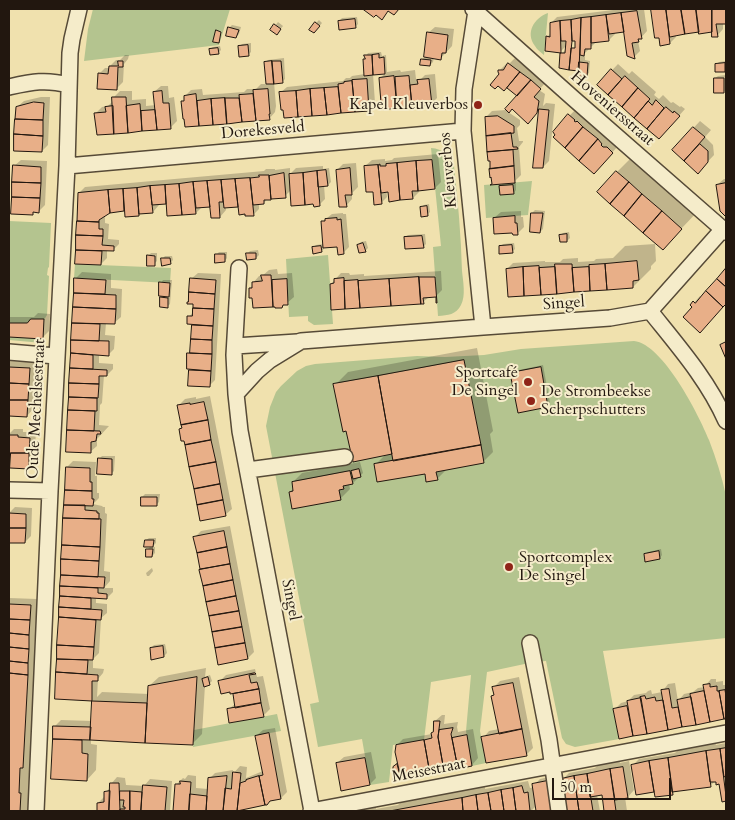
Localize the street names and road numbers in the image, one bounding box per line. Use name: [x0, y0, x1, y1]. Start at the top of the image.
street label: Hoveniersstraat: [566, 67, 658, 151]
street label: Dorekesveld: [220, 118, 306, 144]
street label: Kleuverbos: [436, 131, 462, 209]
street label: Singel: [542, 293, 586, 315]
street label: Oude Mechelsestraat: [24, 339, 50, 479]
street label: Singel: [277, 578, 303, 622]
street label: Meisestraat: [391, 754, 467, 788]

